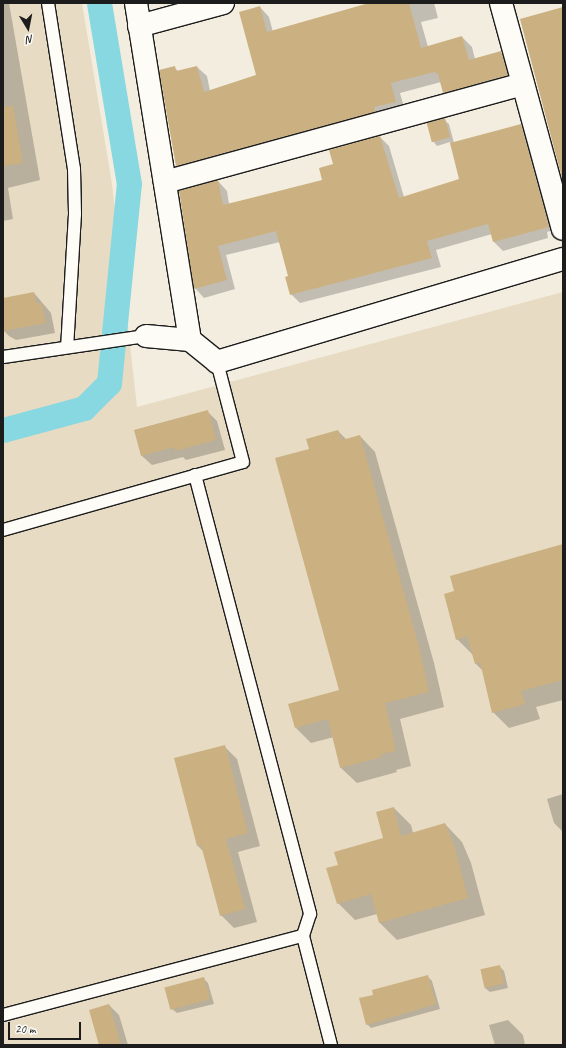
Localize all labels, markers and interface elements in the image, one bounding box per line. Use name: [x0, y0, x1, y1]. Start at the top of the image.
north arrow: [8, 8, 48, 48]
text: N: [26, 32, 35, 47]
scale bar: [10, 1014, 83, 1040]
text: 20 m: [15, 1021, 35, 1037]

